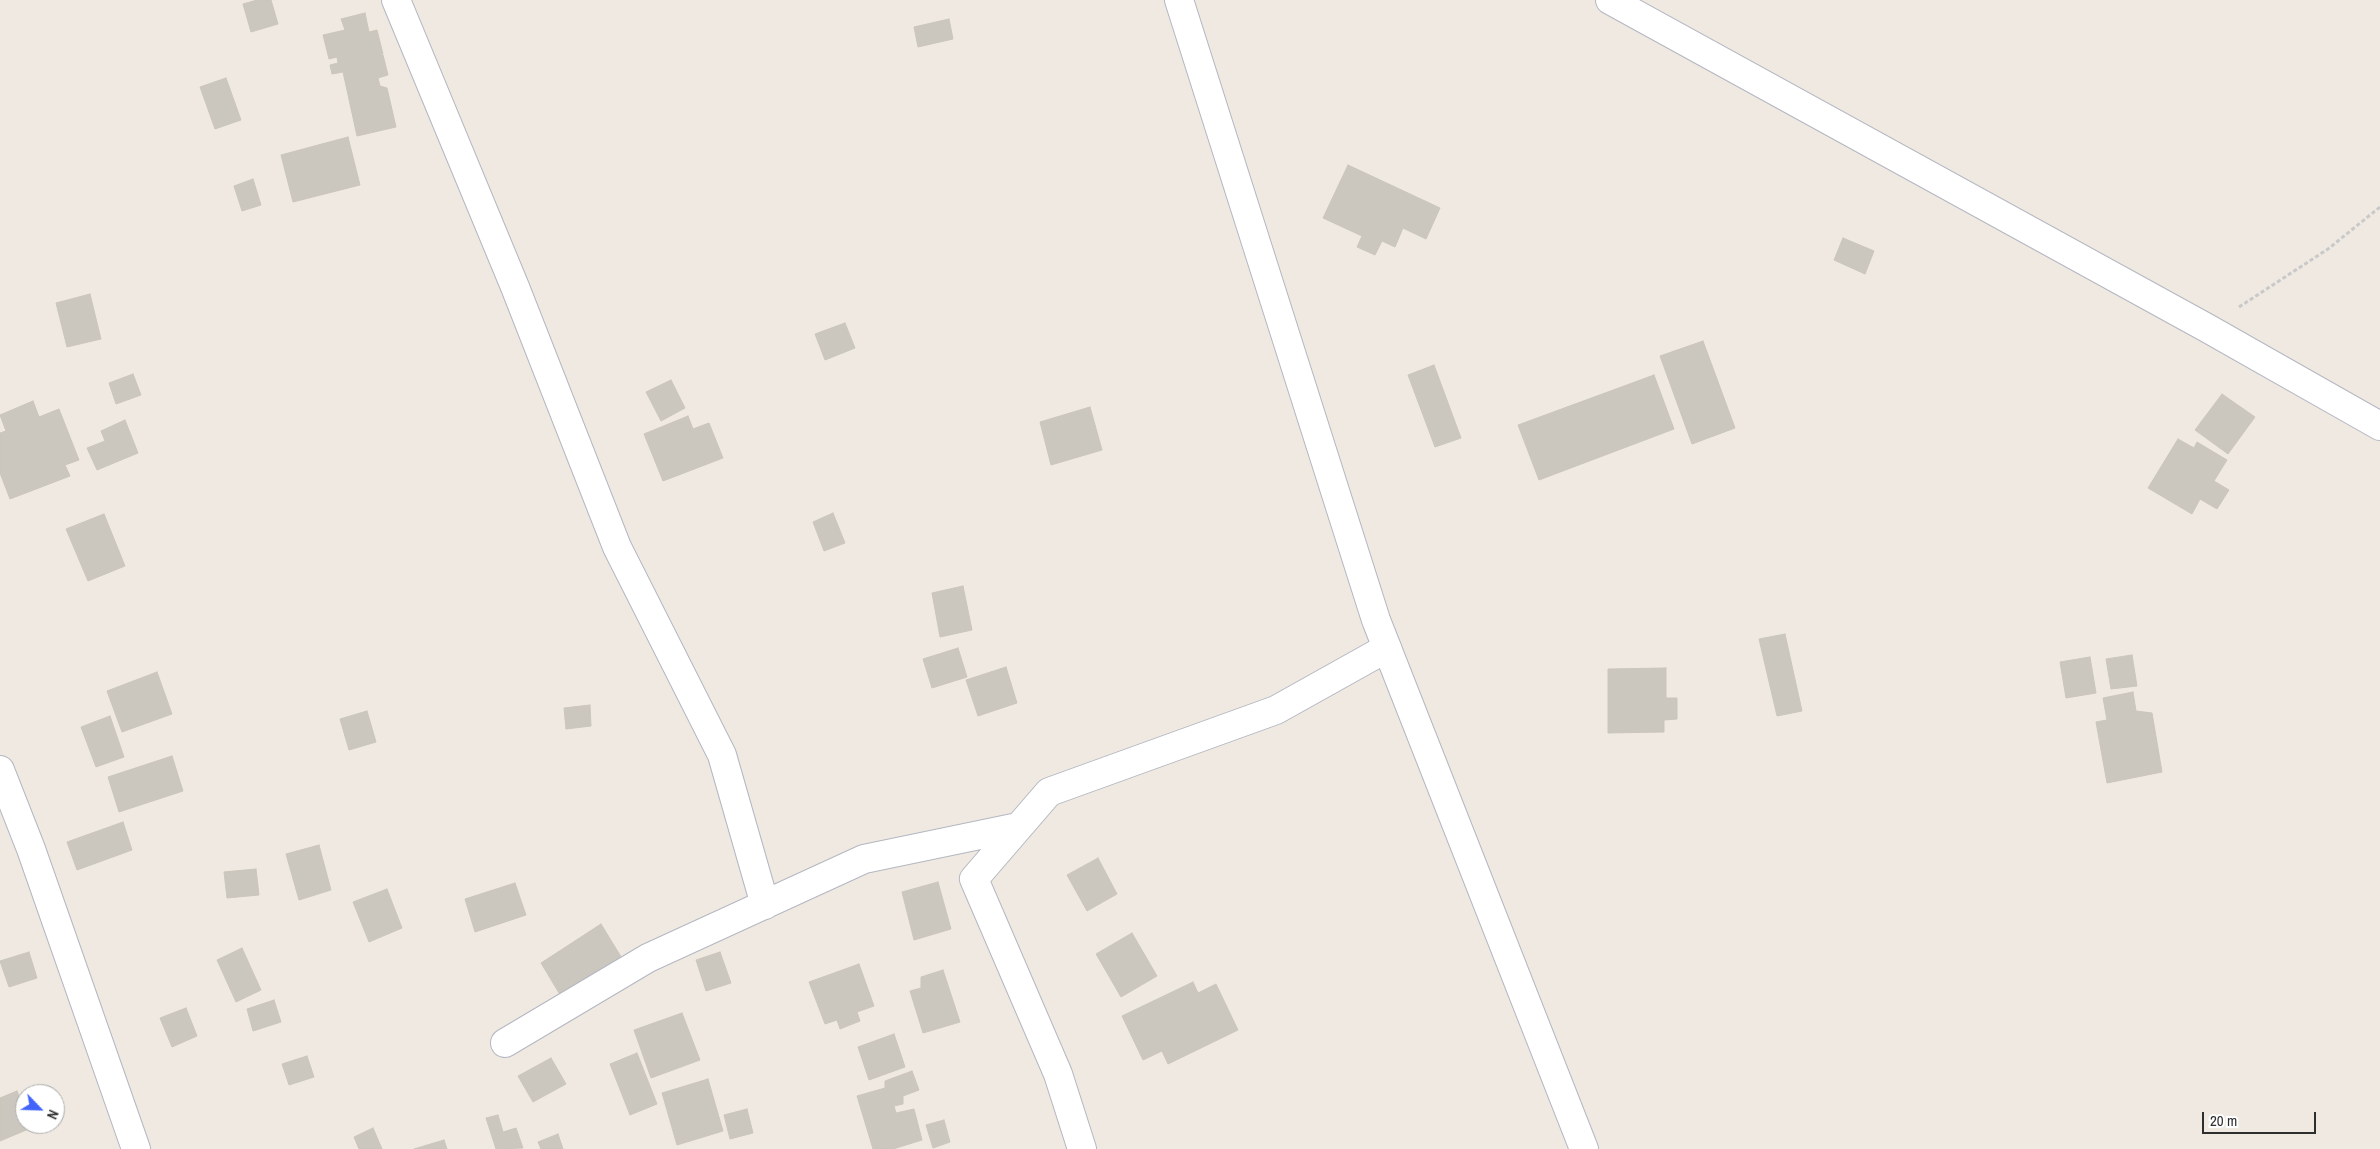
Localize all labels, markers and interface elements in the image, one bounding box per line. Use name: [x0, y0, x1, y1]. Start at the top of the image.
north arrow: [15, 1084, 65, 1134]
scale bar: [2205, 1102, 2319, 1134]
text: N: [43, 1107, 63, 1122]
text: 20 m: [2210, 1110, 2237, 1131]

